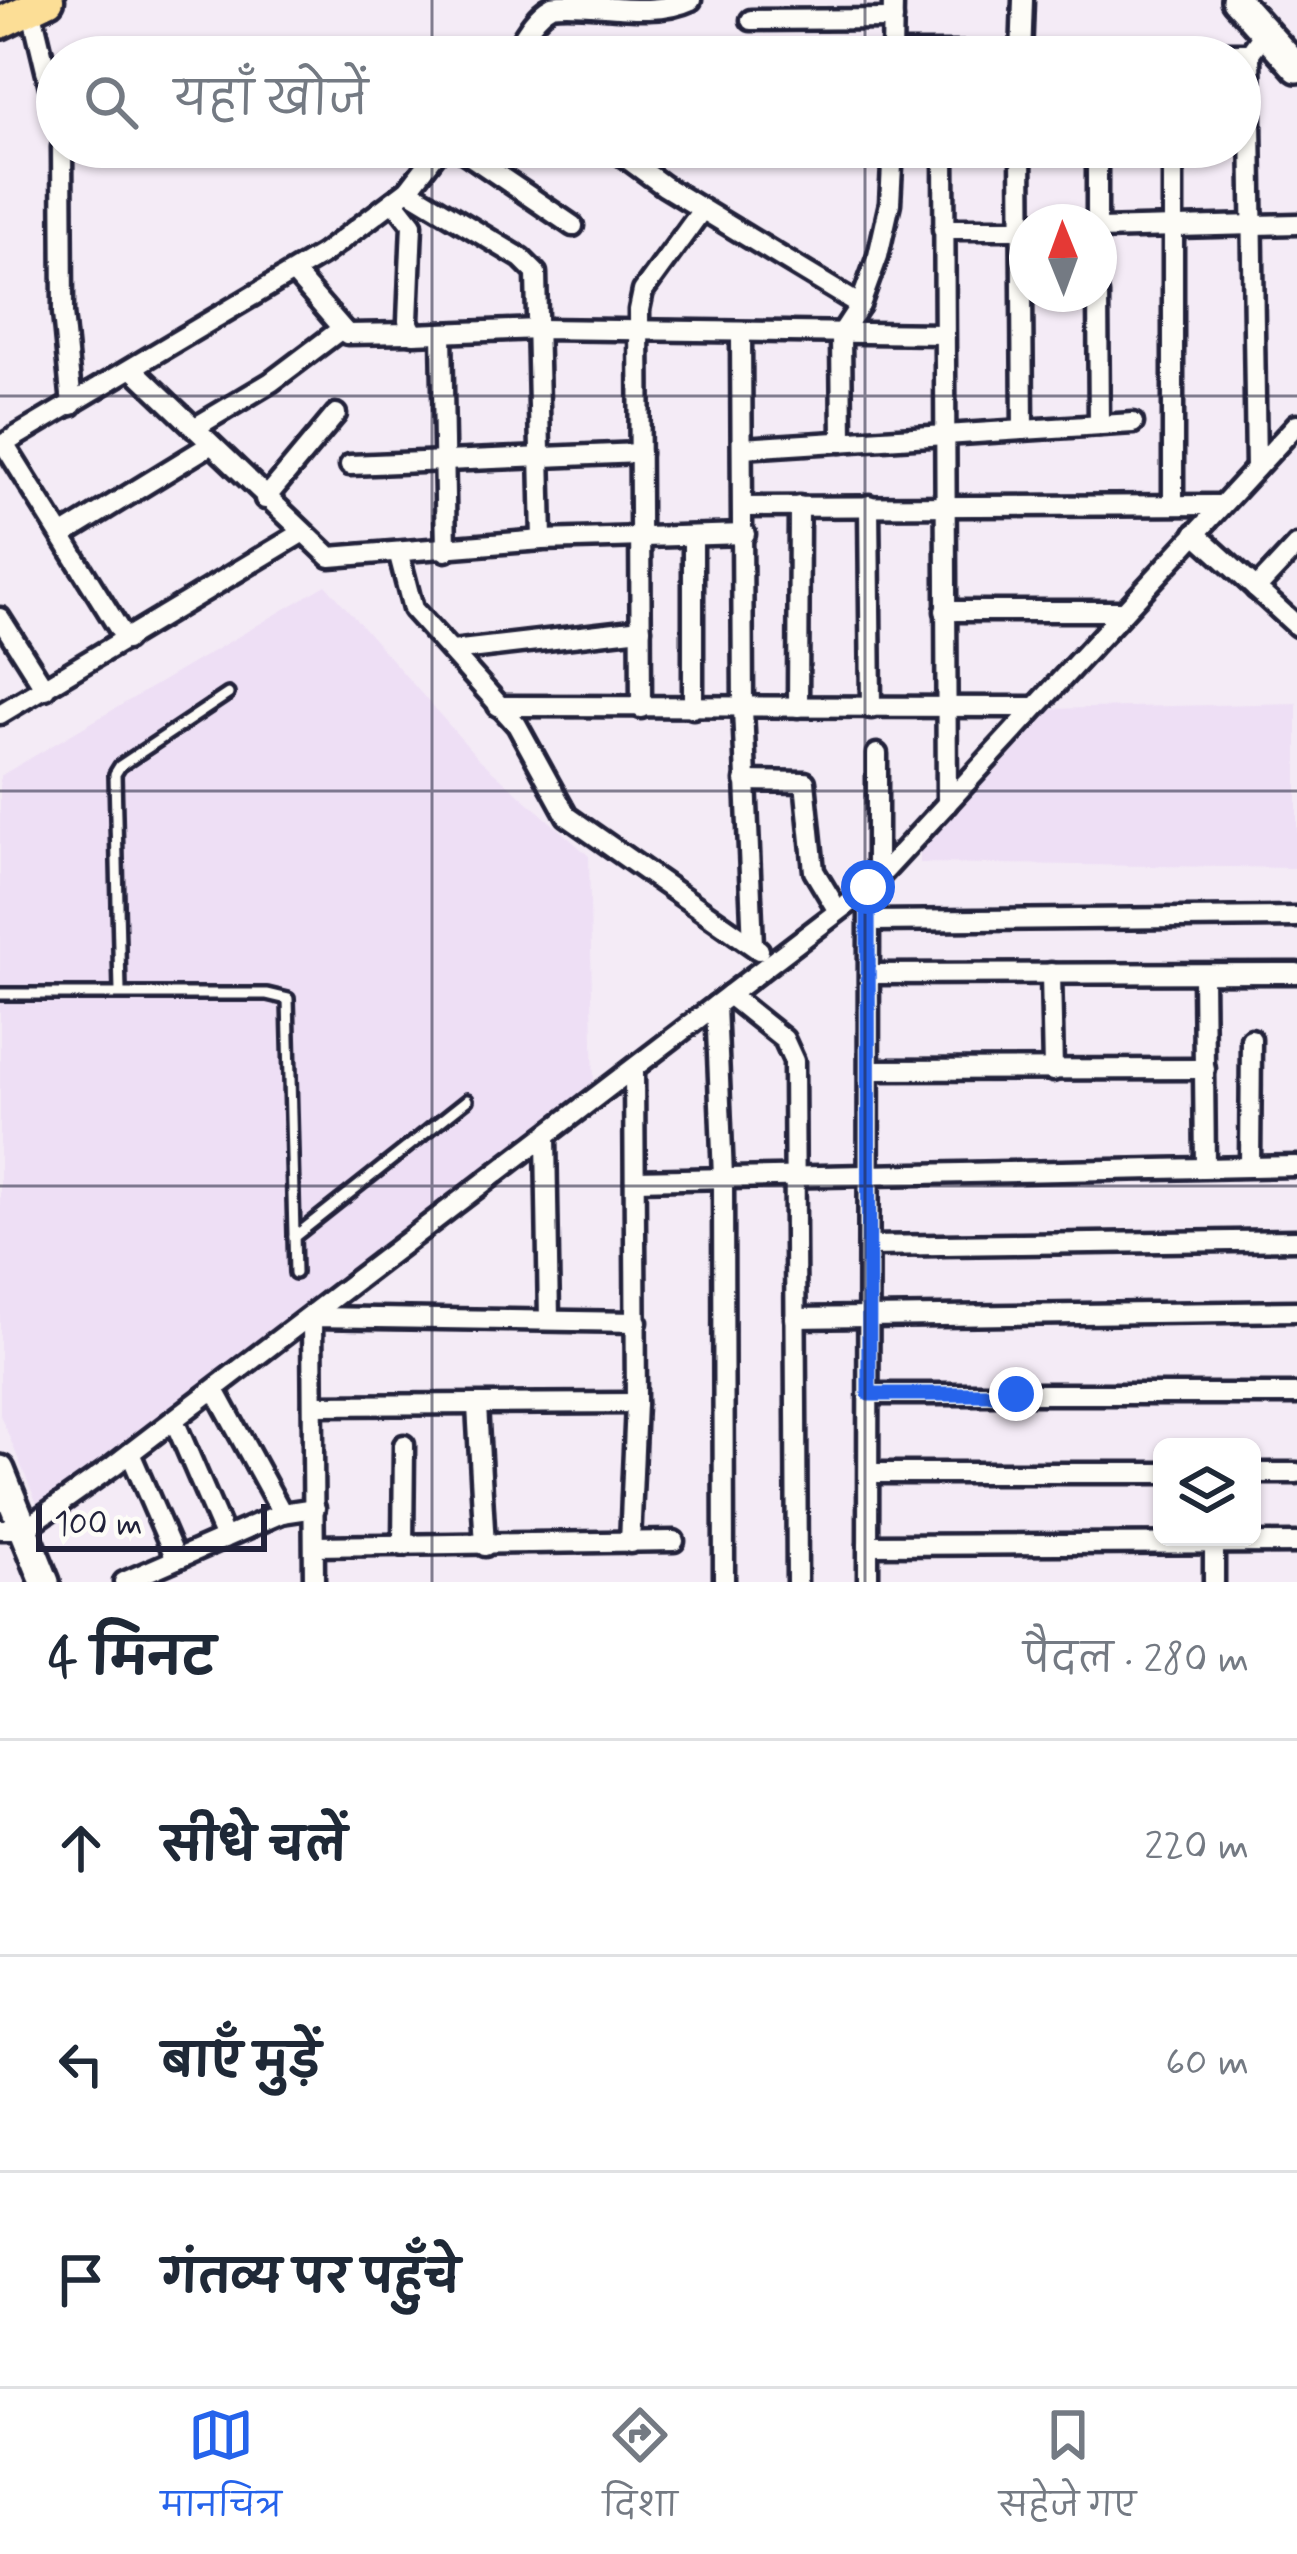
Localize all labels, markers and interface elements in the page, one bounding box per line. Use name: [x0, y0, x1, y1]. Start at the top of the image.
search box: [36, 36, 1261, 168]
icon: search: [78, 69, 144, 135]
text: यहाँ खोजें: [174, 72, 368, 131]
north arrow: [1009, 204, 1117, 312]
route start: [841, 860, 895, 914]
route end: [989, 1367, 1043, 1421]
map controls: [1153, 1438, 1261, 1546]
button: layers: [1153, 1438, 1261, 1546]
scale bar: [36, 1498, 267, 1551]
text: 100 m: [54, 1503, 143, 1547]
text: 4 मिनट: [48, 1627, 215, 1693]
text: पैदल · 280 m: [1023, 1635, 1249, 1686]
icon: ahead: [48, 1815, 114, 1881]
text: सीधे चलें: [162, 1818, 347, 1877]
text: 220 m: [1144, 1822, 1249, 1873]
icon: left: [48, 2031, 114, 2097]
text: बाएँ मुड़ें: [162, 2034, 321, 2093]
text: 60 m: [1165, 2038, 1249, 2089]
icon: arrive: [48, 2247, 114, 2313]
text: गंतव्य पर पहुँचे: [162, 2250, 460, 2309]
tab: मानचित्र: [161, 2402, 282, 2541]
tab: दिशा: [603, 2402, 678, 2541]
tab: सहेजे गए: [999, 2402, 1136, 2541]

